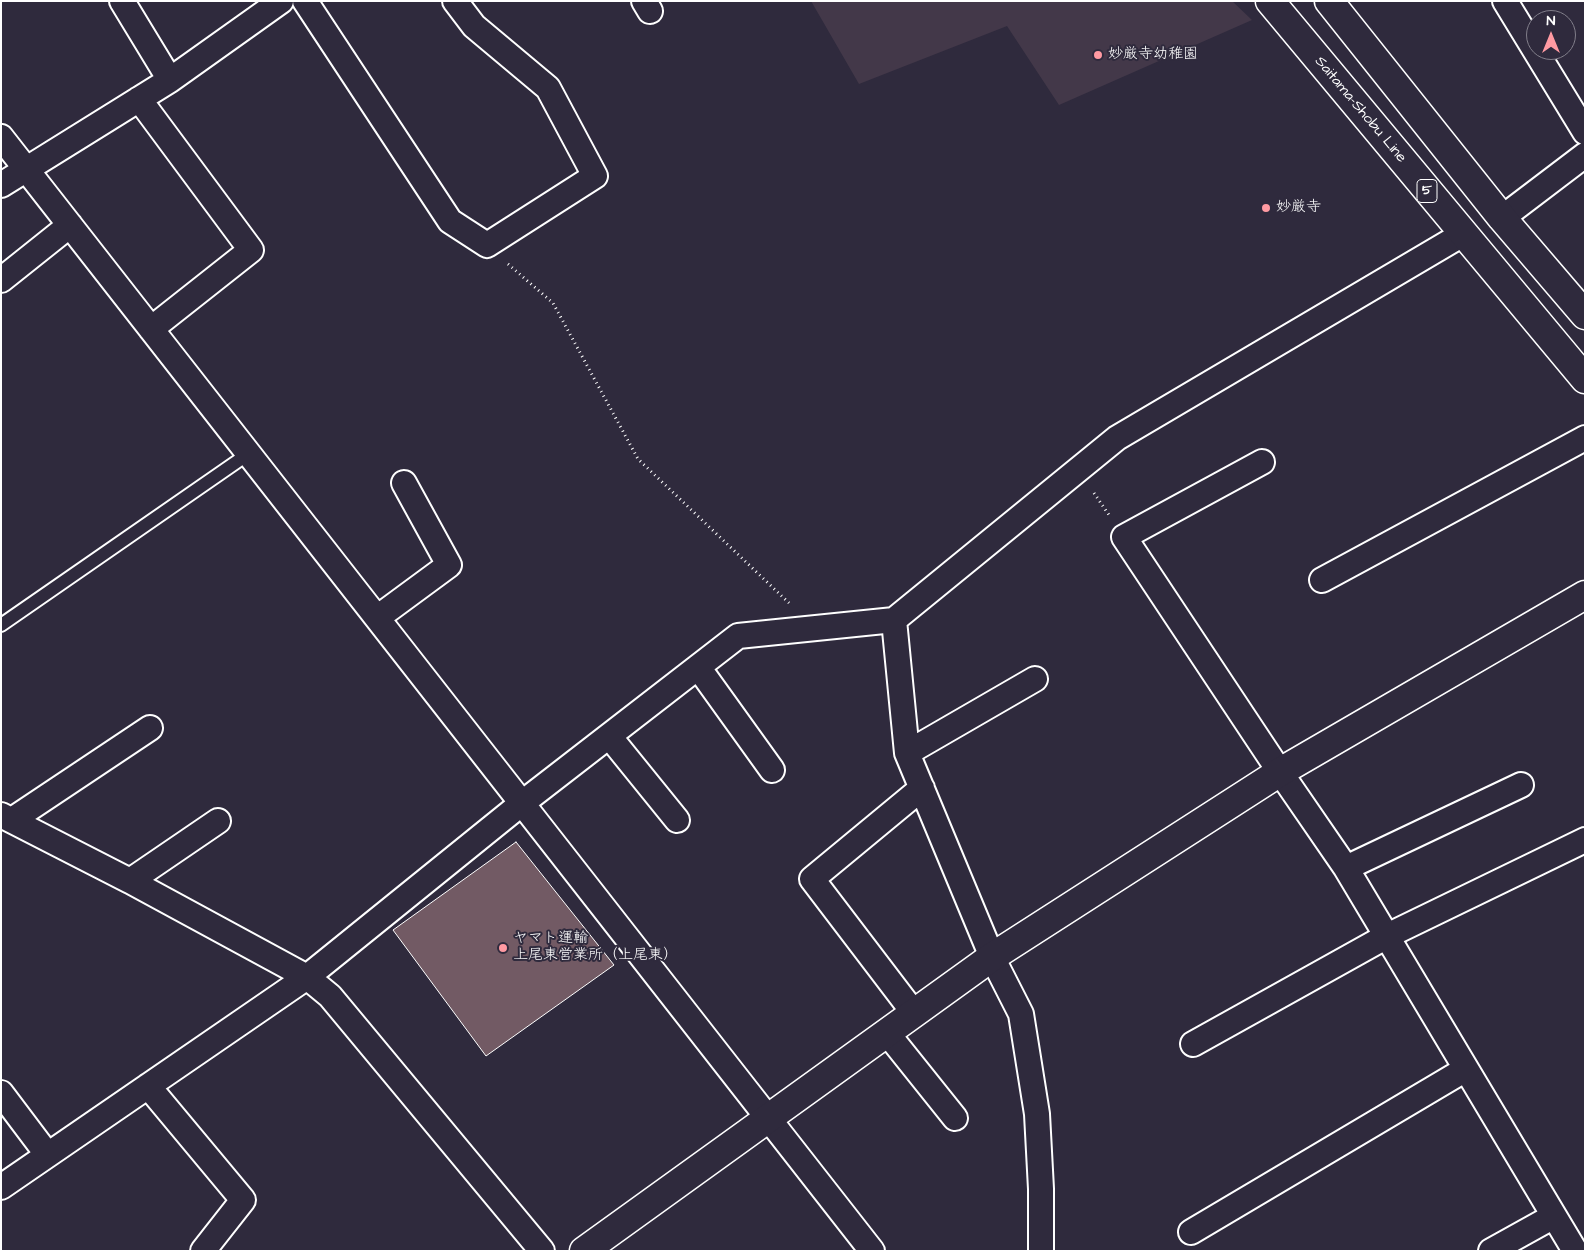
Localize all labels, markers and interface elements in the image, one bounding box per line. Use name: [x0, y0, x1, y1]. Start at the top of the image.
north arrow: [1526, 10, 1576, 60]
text: N: [1547, 11, 1555, 31]
place label: 妙厳寺幼稚園: [1108, 46, 1198, 64]
marker: 妙厳寺幼稚園: [1092, 49, 1104, 61]
street label: Saitama-Shobu Line: [1310, 53, 1410, 167]
road number: 5: [1417, 180, 1437, 202]
place label: 妙厳寺: [1276, 199, 1321, 217]
marker: 妙厳寺: [1260, 202, 1272, 214]
place label: ヤマト運輸 上尾東営業所（上尾東）: [513, 930, 678, 965]
marker: ヤマト運輸 上尾東営業所（上尾東）: [497, 942, 509, 954]

